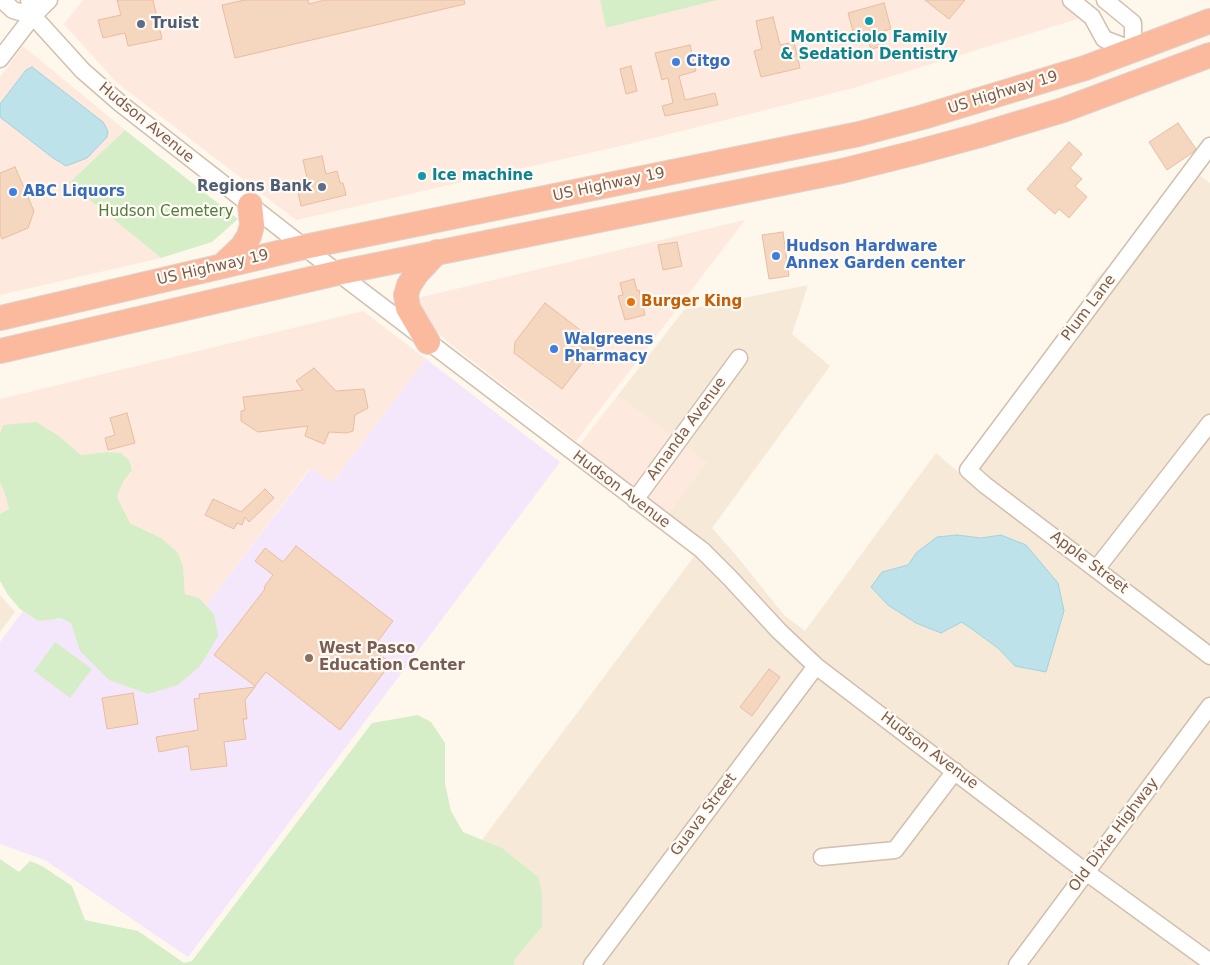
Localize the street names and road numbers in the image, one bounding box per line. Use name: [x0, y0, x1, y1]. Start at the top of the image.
street label: US Highway 19: [946, 68, 1060, 118]
street label: Hudson Avenue: [95, 79, 197, 167]
street label: US Highway 19: [551, 164, 667, 206]
street label: US Highway 19: [155, 246, 271, 290]
street label: Plum Lane: [1058, 271, 1120, 345]
street label: Amanda Avenue: [644, 374, 730, 484]
street label: Hudson Avenue: [569, 448, 673, 532]
street label: Apple Street: [1046, 528, 1132, 598]
street label: Hudson Avenue: [877, 709, 981, 793]
street label: Guava Street: [667, 770, 741, 860]
street label: Old Dixie Highway: [1065, 775, 1163, 895]

